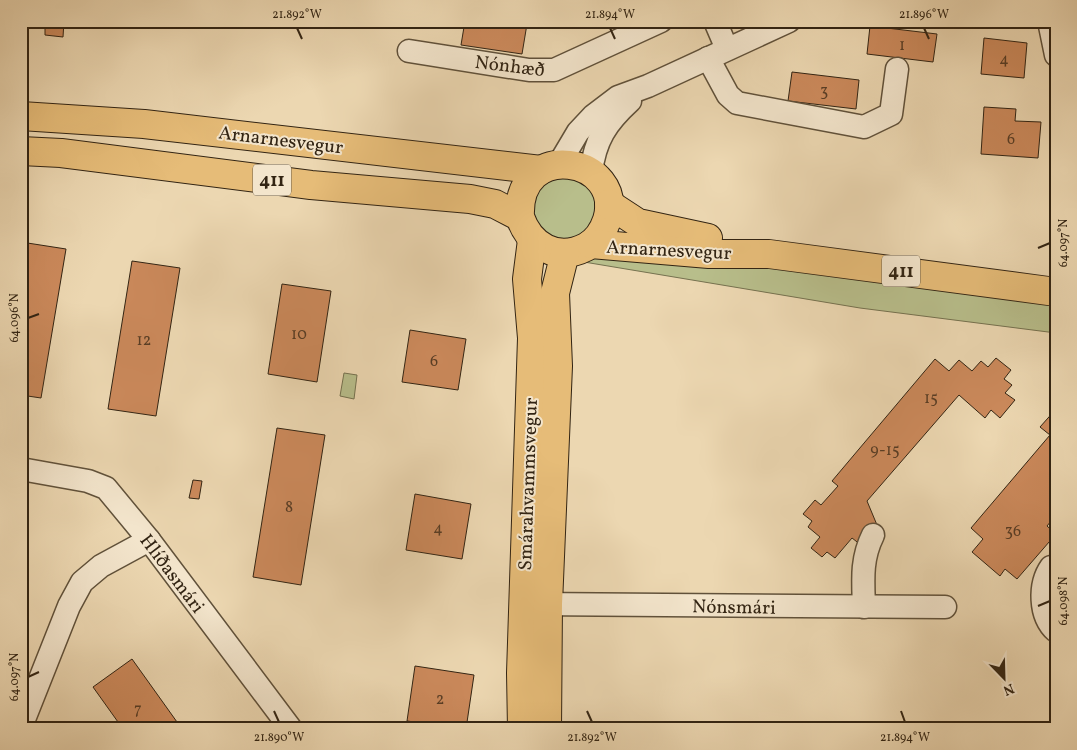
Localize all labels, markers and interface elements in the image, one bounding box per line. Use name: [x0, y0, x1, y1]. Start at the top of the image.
text: 21.892°W: [272, 7, 322, 23]
text: 21.894°W: [585, 7, 635, 23]
text: 21.896°W: [899, 7, 949, 23]
house number: 1: [899, 35, 905, 57]
house number: 4: [999, 49, 1009, 71]
street label: Nónhæð: [473, 50, 546, 84]
house number: 3: [820, 81, 828, 103]
street label: Arnarnesvegur: [217, 120, 345, 162]
house number: 6: [1007, 129, 1015, 151]
road number: 411: [253, 164, 291, 196]
text: 64.097°N: [1056, 219, 1072, 267]
street label: Arnarnesvegur: [606, 235, 732, 267]
road number: 411: [882, 256, 920, 286]
text: 64.096°N: [7, 293, 23, 343]
house number: 10: [291, 324, 307, 346]
house number: 12: [137, 330, 151, 352]
house number: 6: [430, 351, 438, 373]
house number: 15: [924, 388, 938, 410]
street label: Smárahvammsvegur: [513, 397, 545, 571]
house number: 9-15: [870, 440, 900, 462]
house number: 8: [285, 497, 293, 519]
house number: 4: [433, 518, 443, 540]
house number: 36: [1005, 521, 1021, 543]
street label: Hlíðasmári: [133, 529, 210, 619]
text: 64.098°N: [1056, 577, 1072, 625]
street label: Nónsmári: [692, 594, 776, 622]
north arrow: [980, 652, 1030, 702]
text: 64.097°N: [7, 653, 23, 701]
text: N: [1000, 678, 1017, 699]
house number: 2: [436, 689, 444, 711]
house number: 7: [134, 699, 142, 721]
text: 21.890°W: [254, 730, 304, 746]
text: 21.892°W: [567, 730, 617, 746]
text: 21.894°W: [880, 730, 930, 746]

